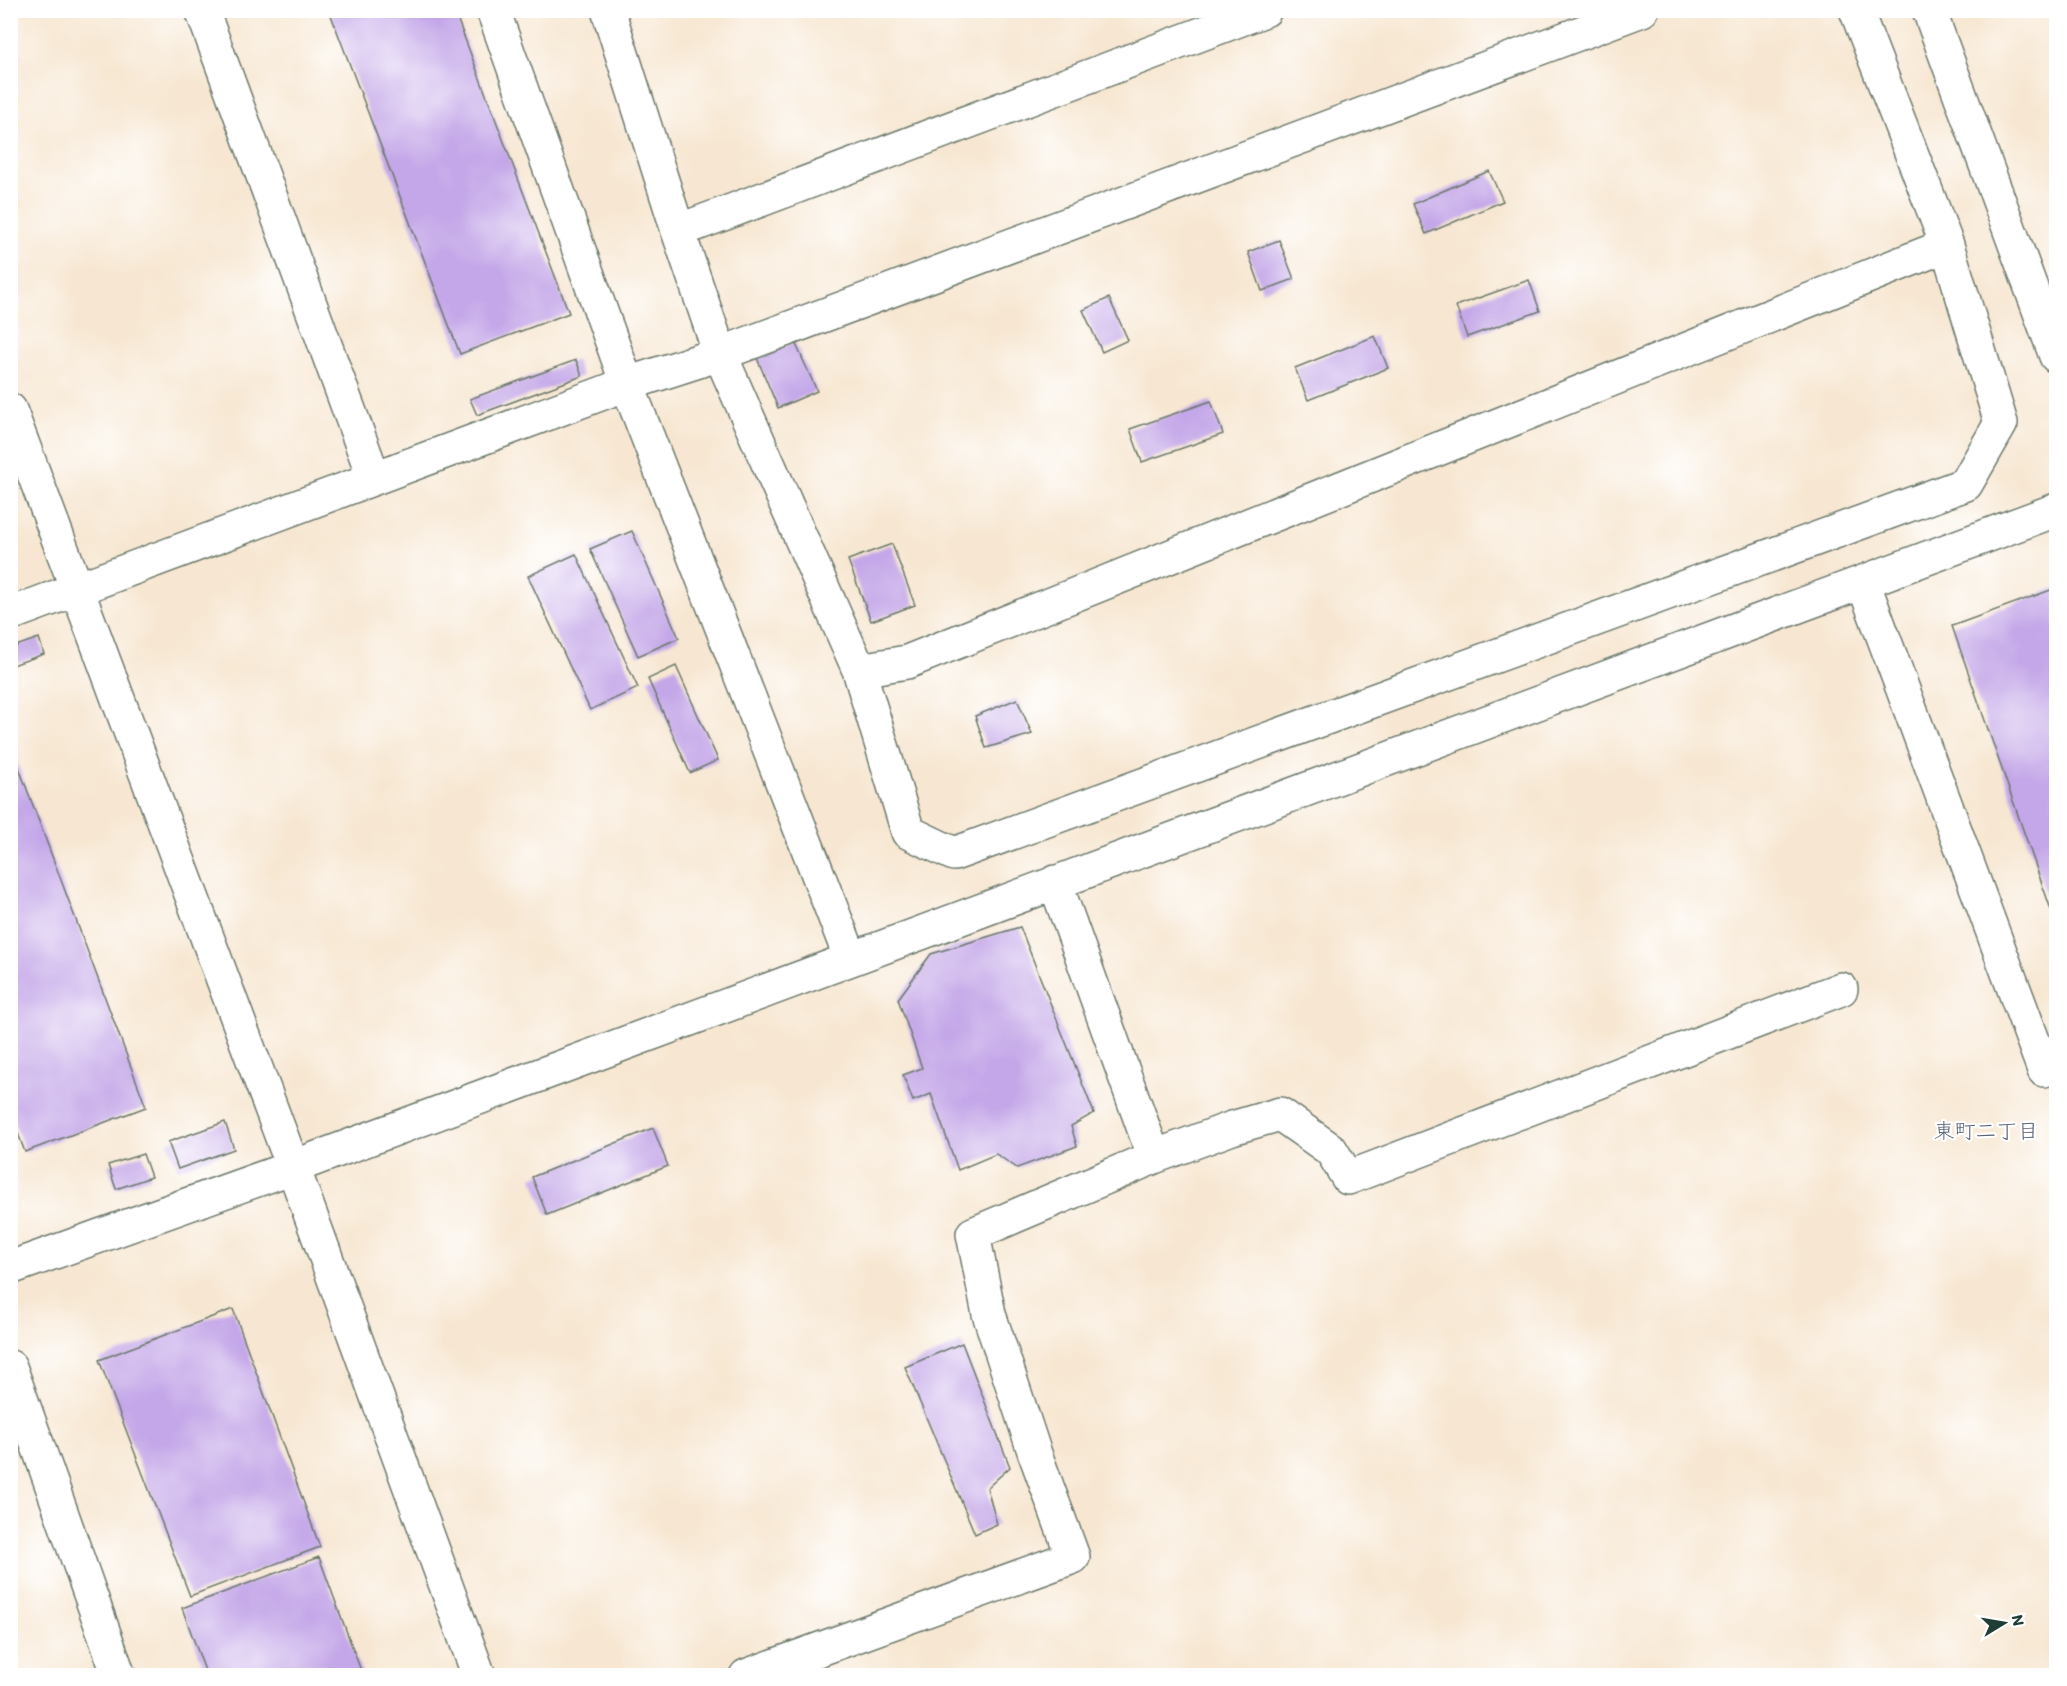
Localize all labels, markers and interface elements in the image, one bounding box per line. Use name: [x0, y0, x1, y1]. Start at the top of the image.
district label: 東町二丁目: [1934, 1118, 2039, 1143]
north arrow: [1974, 1593, 2034, 1653]
text: N: [2008, 1613, 2029, 1627]

